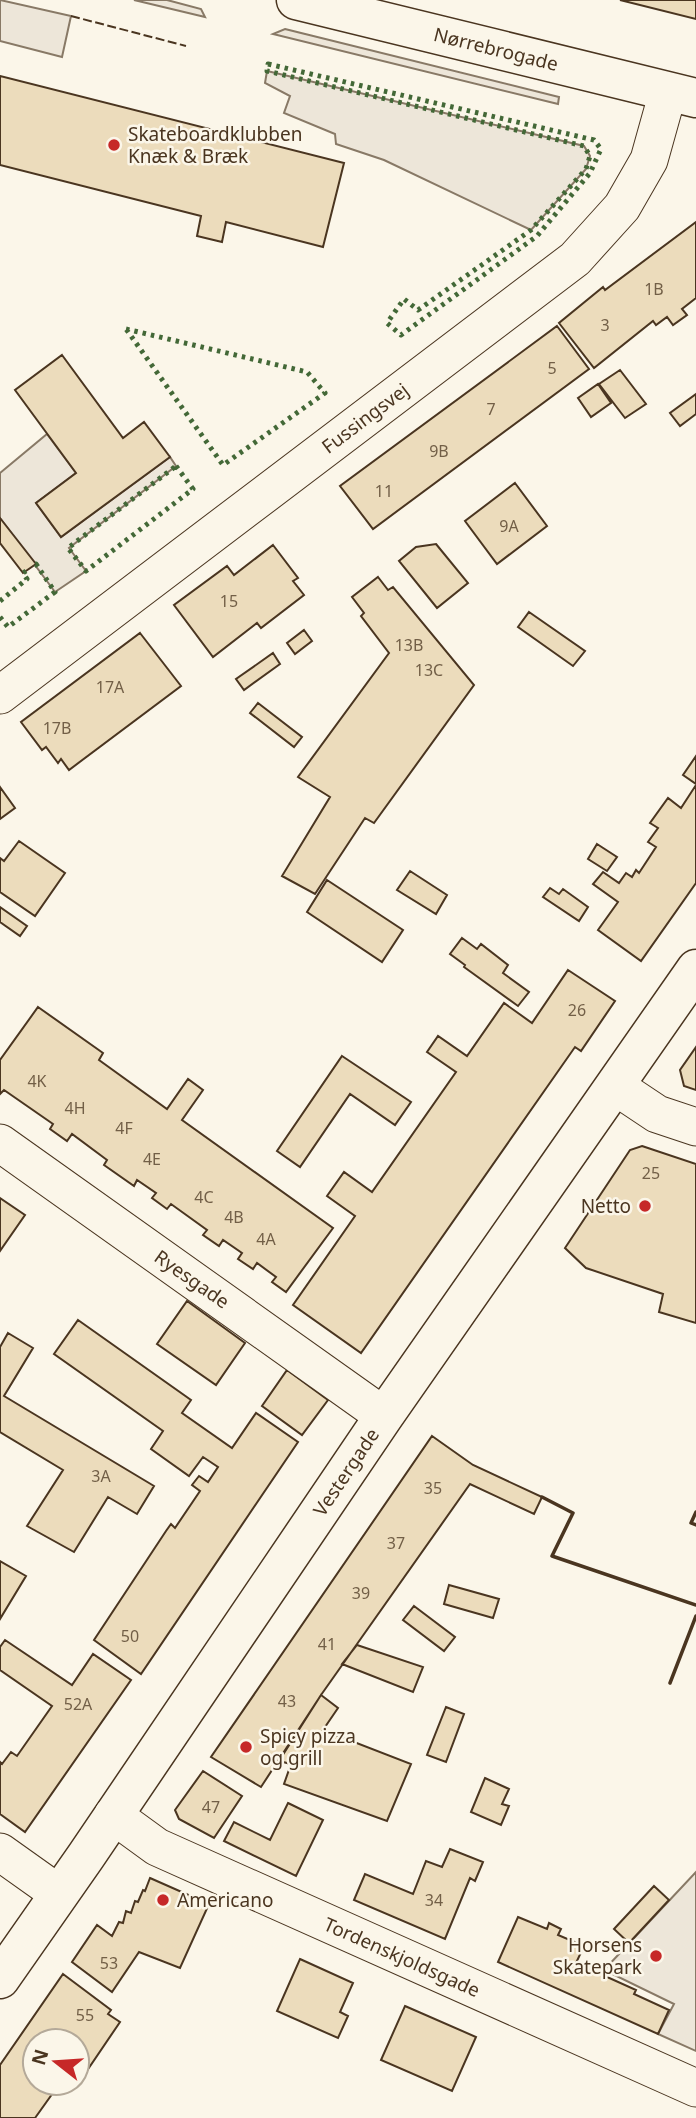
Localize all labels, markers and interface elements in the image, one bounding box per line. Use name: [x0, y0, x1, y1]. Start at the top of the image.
street label: Nørrebrogade: [431, 21, 561, 77]
place label: Skateboardklubben Knæk & Bræk: [128, 121, 302, 169]
marker: Skateboardklubben Knæk & Bræk: [106, 137, 122, 153]
house number: 1B: [644, 278, 664, 300]
house number: 3: [600, 314, 610, 336]
house number: 5: [547, 357, 557, 379]
street label: Fussingsvej: [316, 377, 414, 459]
house number: 7: [486, 398, 496, 420]
house number: 9B: [429, 440, 449, 462]
house number: 11: [375, 480, 393, 502]
house number: 9A: [499, 515, 519, 537]
house number: 15: [220, 590, 238, 612]
house number: 13B: [395, 634, 423, 656]
house number: 13C: [415, 659, 443, 681]
house number: 17A: [96, 676, 125, 698]
house number: 17B: [43, 717, 71, 739]
house number: 26: [568, 999, 586, 1021]
house number: 4K: [27, 1070, 47, 1092]
house number: 4H: [64, 1097, 86, 1119]
house number: 4F: [115, 1117, 133, 1139]
house number: 4E: [143, 1148, 161, 1170]
house number: 25: [642, 1162, 660, 1184]
house number: 4C: [194, 1186, 214, 1208]
place label: Netto: [581, 1193, 631, 1219]
marker: Netto: [637, 1198, 653, 1214]
house number: 4B: [224, 1206, 244, 1228]
house number: 4A: [256, 1228, 276, 1250]
street label: Ryesgade: [149, 1244, 235, 1314]
street label: Vestergade: [307, 1423, 385, 1521]
house number: 3A: [91, 1465, 111, 1487]
house number: 35: [424, 1477, 442, 1499]
house number: 37: [387, 1532, 405, 1554]
house number: 39: [352, 1582, 370, 1604]
house number: 50: [121, 1625, 139, 1647]
house number: 41: [318, 1633, 336, 1655]
house number: 43: [278, 1690, 296, 1712]
house number: 52A: [64, 1693, 93, 1715]
place label: Spicy pizza og grill: [260, 1723, 356, 1771]
marker: Spicy pizza og grill: [238, 1739, 254, 1755]
house number: 47: [202, 1796, 220, 1818]
place label: Americano: [177, 1887, 273, 1913]
house number: 34: [425, 1889, 443, 1911]
marker: Americano: [155, 1892, 171, 1908]
street label: Tordenskjoldsgade: [320, 1911, 484, 2003]
place label: Horsens Skatepark: [553, 1932, 642, 1980]
marker: Horsens Skatepark: [648, 1948, 664, 1964]
house number: 53: [100, 1952, 118, 1974]
house number: 55: [76, 2004, 94, 2026]
north arrow: [21, 2027, 91, 2097]
text: N: [25, 2046, 54, 2068]

